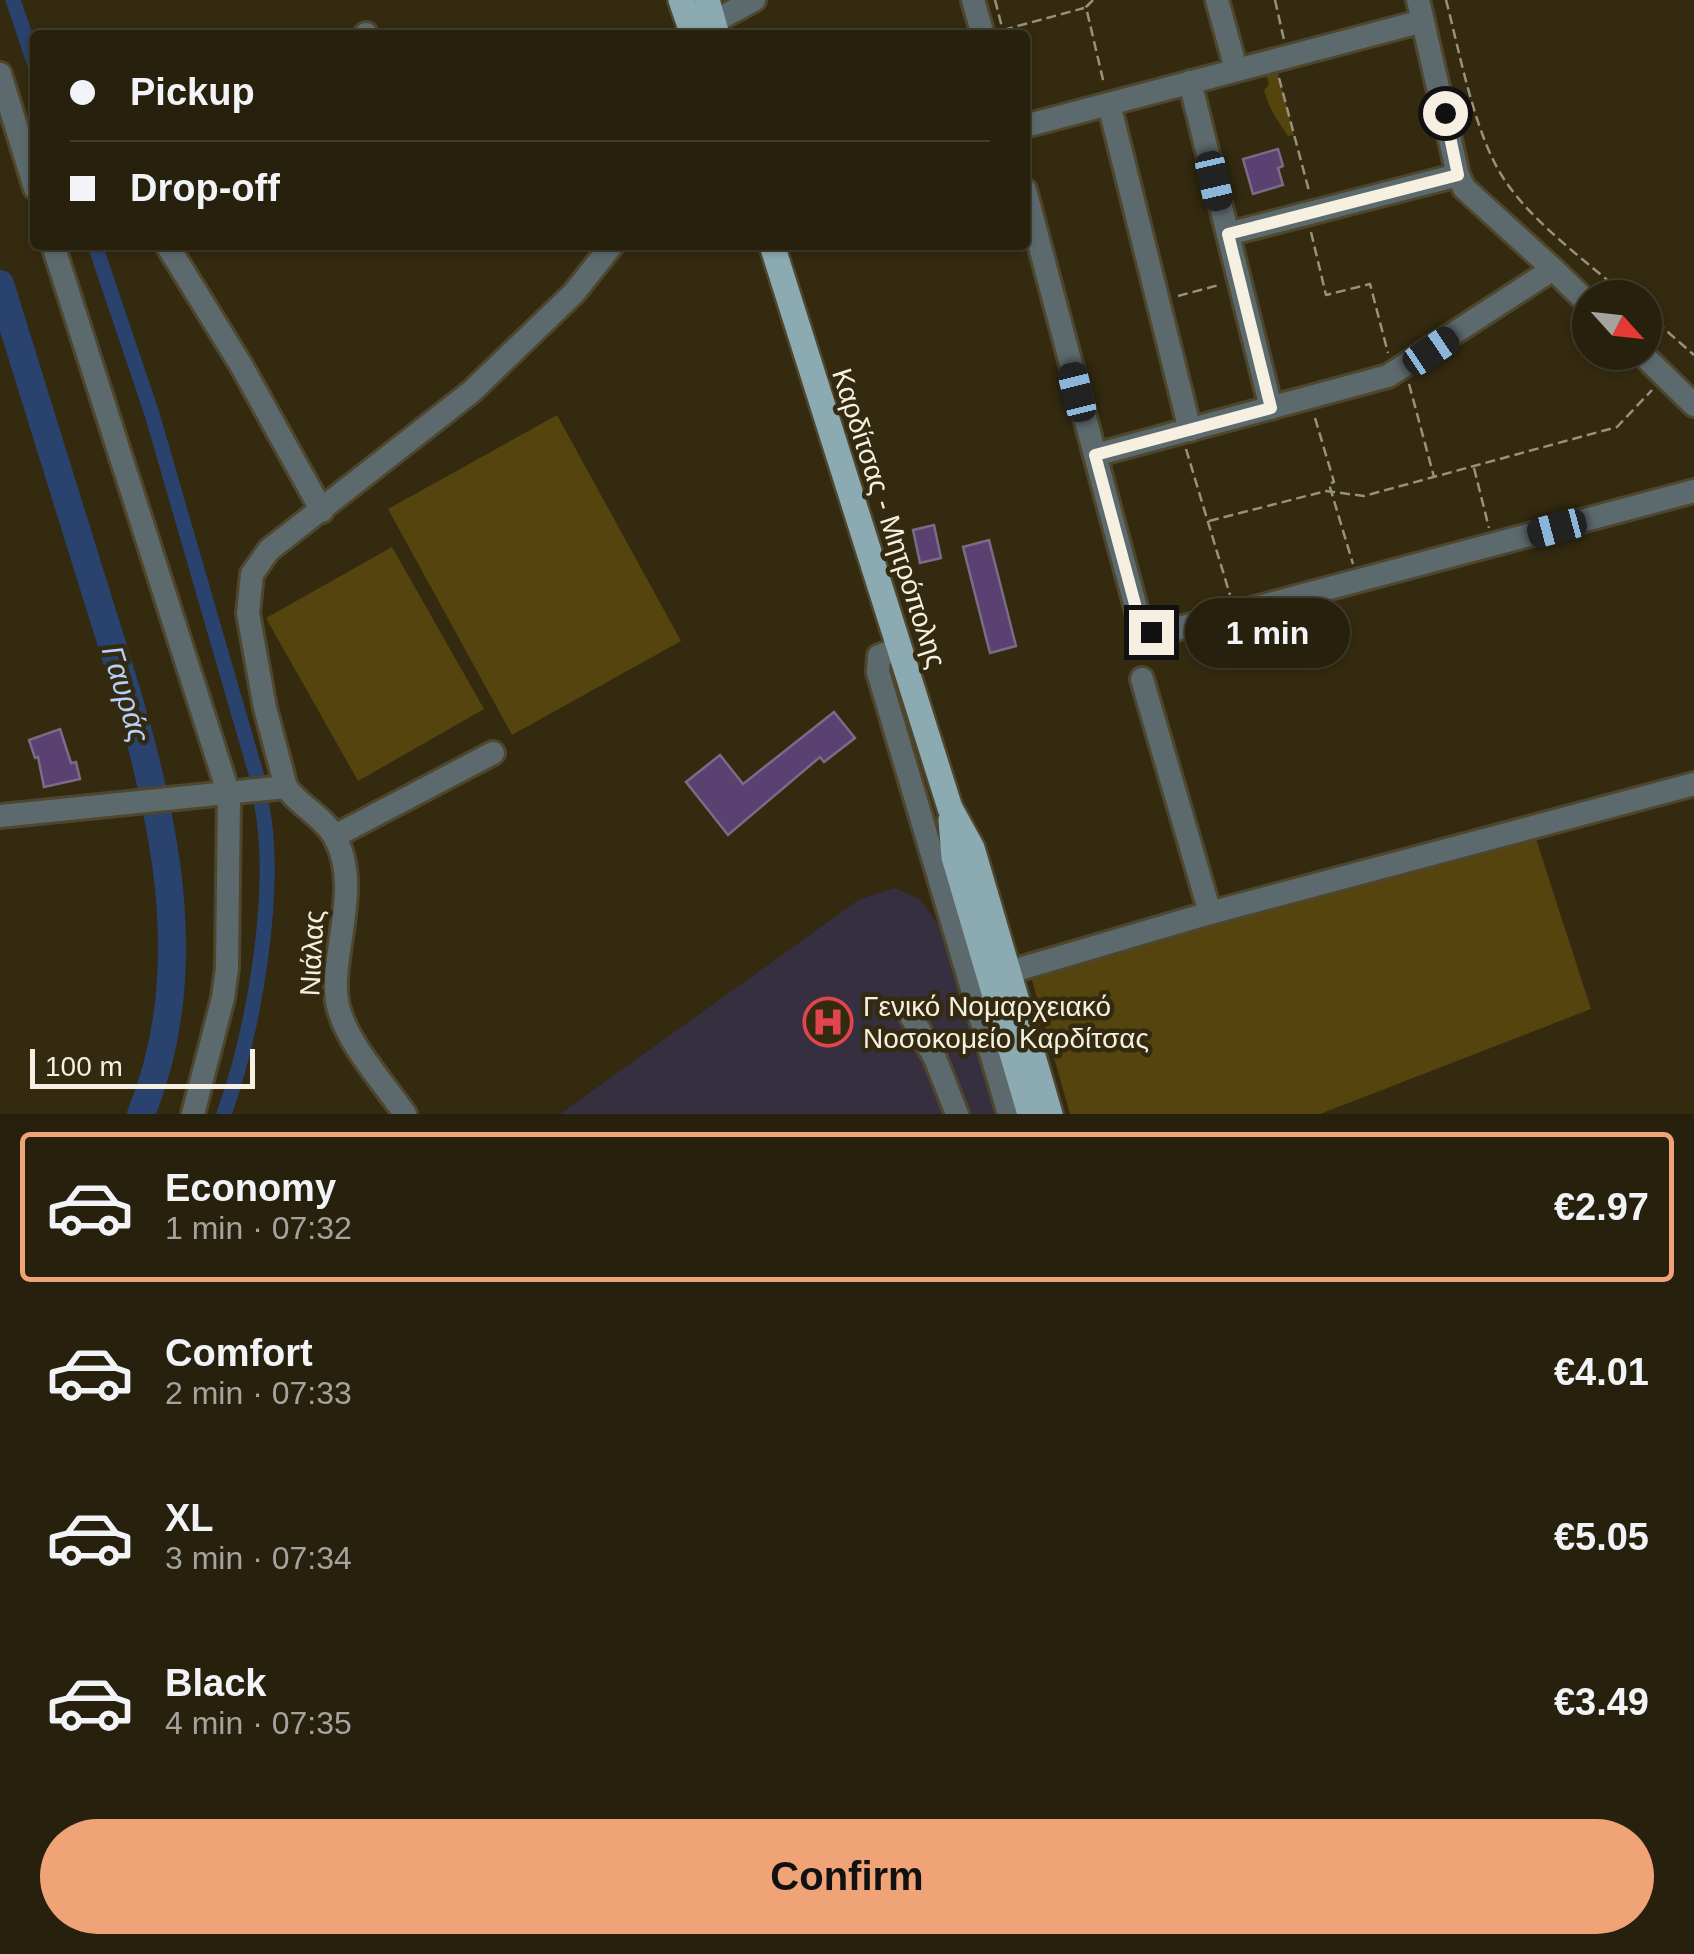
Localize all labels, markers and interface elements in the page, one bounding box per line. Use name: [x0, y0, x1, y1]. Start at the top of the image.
text: Pickup: [130, 71, 255, 113]
route start: [1423, 91, 1468, 136]
car: [1193, 148, 1235, 214]
text: Drop-off: [130, 167, 280, 209]
north arrow: [1572, 280, 1662, 370]
map controls: [1572, 280, 1662, 370]
car: [1398, 322, 1464, 380]
car: [1055, 359, 1099, 425]
street label: Καρδίτσας - Μητρόπολης: [826, 364, 952, 672]
car: [1524, 506, 1590, 550]
callout: 1 min: [1186, 597, 1351, 667]
route end: [1129, 610, 1174, 655]
text: 1 min: [1226, 615, 1309, 651]
water label: Γαυράς: [96, 642, 156, 747]
street label: Νιάλας: [294, 909, 330, 997]
place label: Γενικό Νομαρχειακό Νοσοκομείο Καρδίτσας: [863, 991, 1149, 1054]
hospital icon: Γενικό Νομαρχειακό Νοσοκομείο Καρδίτσας: [802, 996, 854, 1048]
scale bar: [30, 1044, 255, 1088]
text: 100 m: [45, 1051, 123, 1082]
icon: car: [45, 1162, 135, 1252]
text: Economy: [165, 1167, 336, 1209]
text: €2.97: [1554, 1186, 1649, 1228]
text: 1 min · 07:32: [165, 1210, 352, 1246]
icon: car: [45, 1327, 135, 1417]
text: Comfort: [165, 1332, 313, 1374]
text: €4.01: [1554, 1351, 1649, 1393]
text: 2 min · 07:33: [165, 1375, 352, 1411]
icon: car: [45, 1492, 135, 1582]
text: XL: [165, 1497, 214, 1539]
text: €5.05: [1554, 1516, 1649, 1558]
text: 3 min · 07:34: [165, 1540, 352, 1576]
icon: car: [45, 1657, 135, 1747]
text: Black: [165, 1662, 266, 1704]
text: €3.49: [1554, 1681, 1649, 1723]
text: 4 min · 07:35: [165, 1705, 352, 1741]
button: Confirm: [40, 1819, 1654, 1934]

